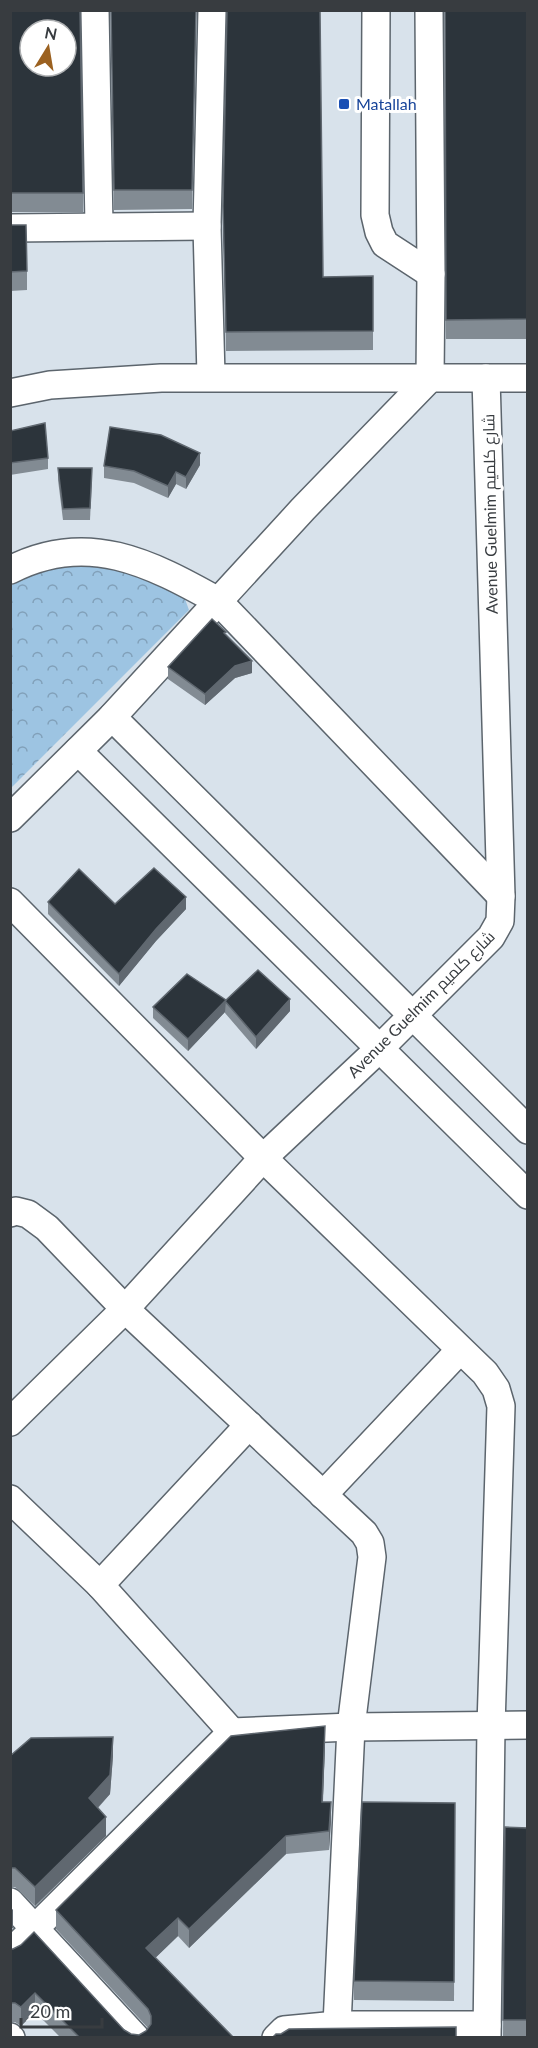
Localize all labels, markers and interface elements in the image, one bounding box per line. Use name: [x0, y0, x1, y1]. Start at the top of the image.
north arrow: [18, 18, 78, 78]
text: N: [43, 22, 59, 43]
place label: Matallah: [356, 94, 417, 113]
marker: Matallah: [337, 97, 351, 111]
street label: Avenue Guelmim شارع كلميم: [478, 414, 504, 614]
street label: Avenue Guelmim شارع كلميم: [343, 926, 500, 1083]
scale bar: [21, 1991, 102, 2029]
text: 20 m: [30, 2000, 70, 2022]

